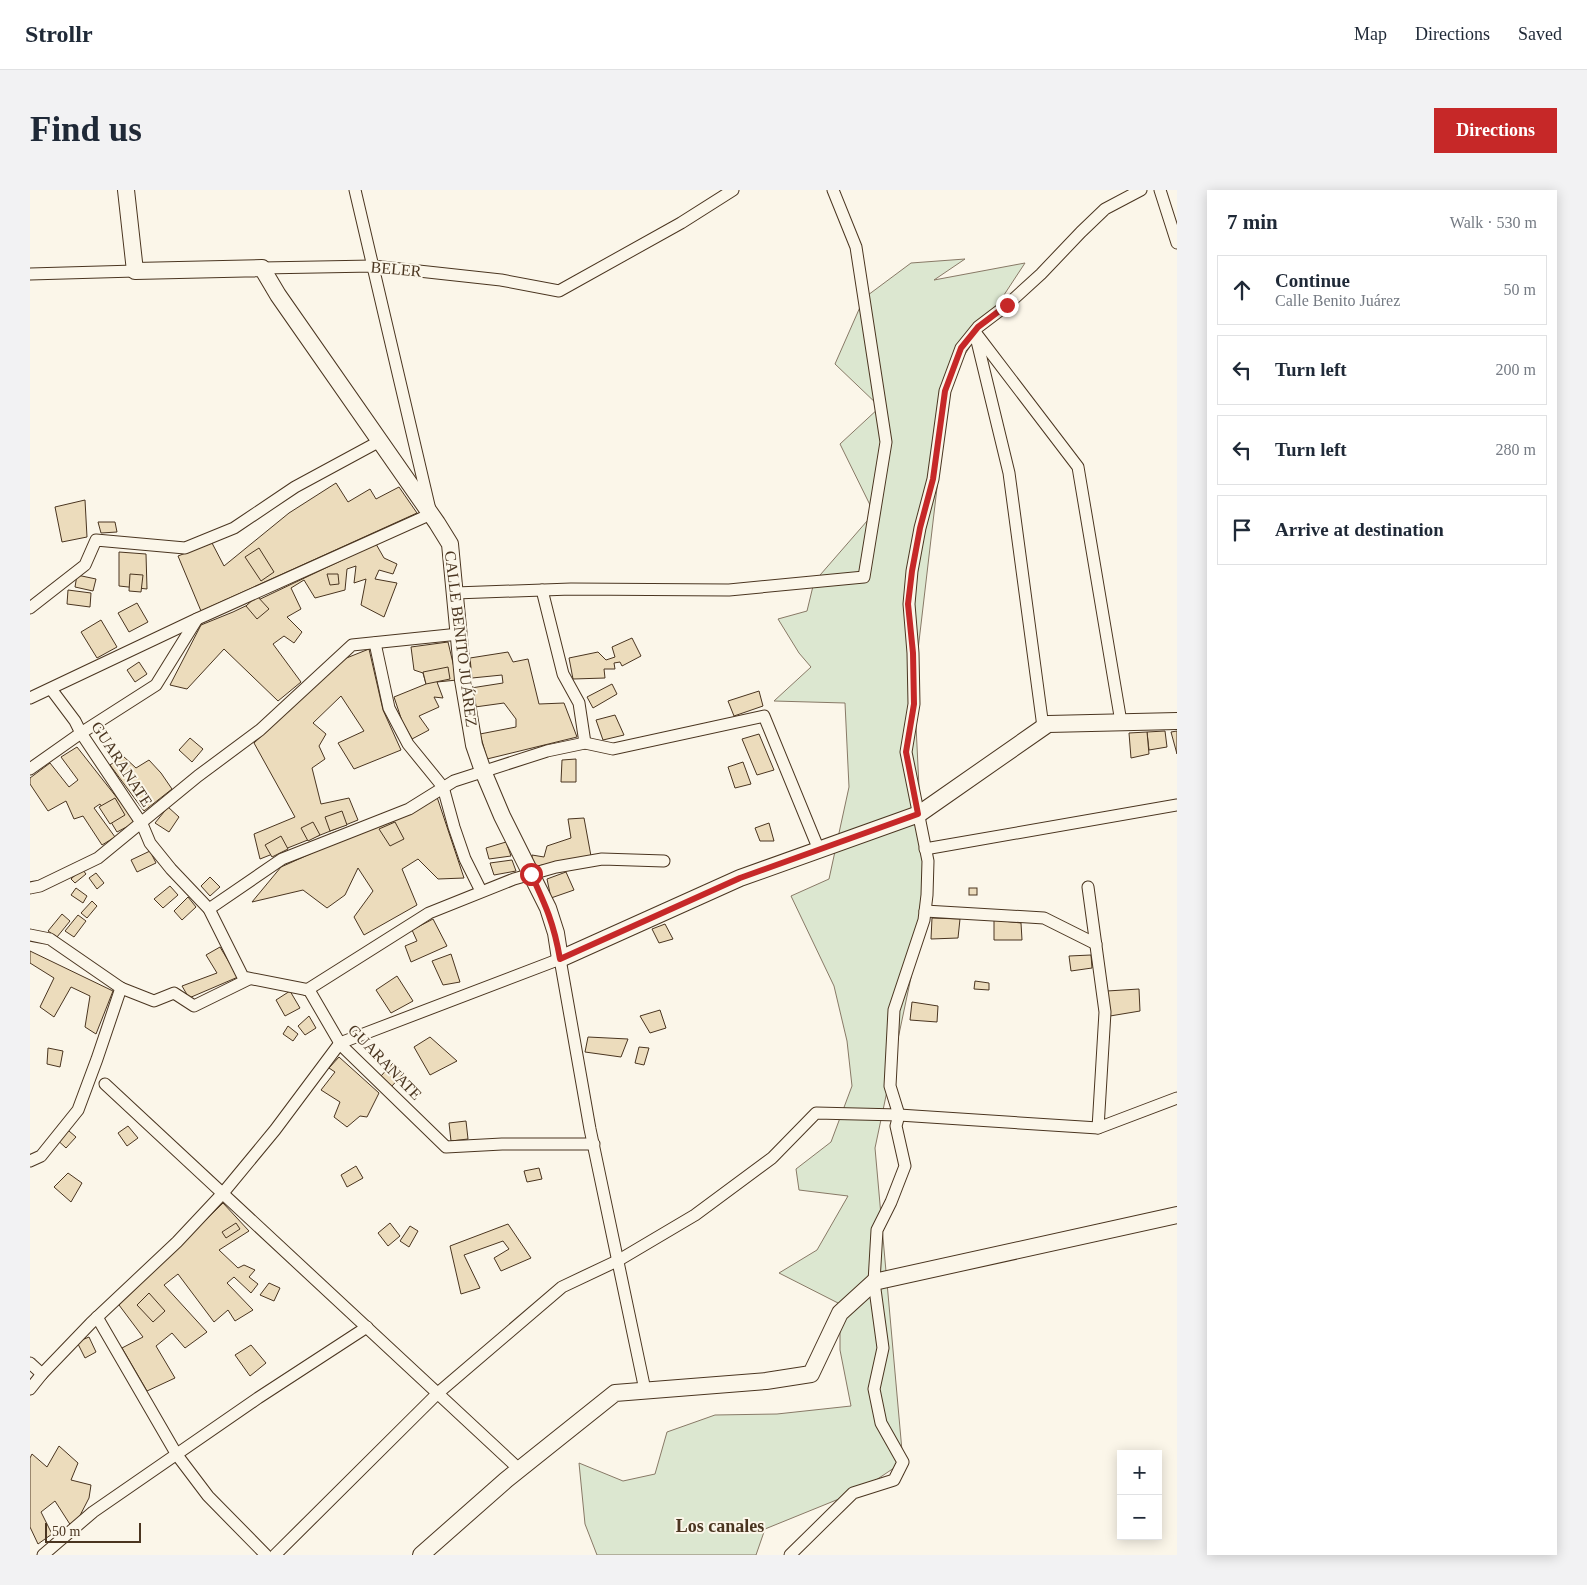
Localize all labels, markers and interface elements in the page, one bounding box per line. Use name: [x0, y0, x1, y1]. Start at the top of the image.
text: Strollr: [25, 21, 93, 47]
text: Map: [1354, 24, 1387, 44]
text: Directions: [1415, 24, 1490, 44]
text: Saved: [1518, 24, 1562, 44]
button: Directions: [1434, 108, 1557, 153]
text: Find us: [30, 110, 142, 149]
text: 7 min: [1227, 210, 1278, 234]
text: Walk · 530 m: [1450, 214, 1537, 231]
street label: BELER: [370, 258, 422, 280]
text: Continue: [1275, 270, 1350, 291]
icon: ahead: [1228, 276, 1256, 304]
text: 50 m: [1504, 281, 1536, 298]
text: Calle Benito Juárez: [1275, 292, 1400, 309]
route end: [996, 294, 1019, 317]
icon: left: [1228, 356, 1256, 384]
text: Turn left: [1275, 359, 1347, 380]
text: 200 m: [1496, 361, 1536, 378]
icon: left: [1228, 436, 1256, 464]
text: Turn left: [1275, 439, 1347, 460]
text: 280 m: [1496, 441, 1536, 458]
icon: arrive: [1228, 516, 1256, 544]
text: Arrive at destination: [1275, 519, 1444, 540]
street label: CALLE BENITO JUÁREZ: [442, 550, 481, 728]
street label: GUARANATE: [88, 718, 156, 810]
route start: [520, 863, 543, 886]
street label: GUARANATE: [345, 1021, 425, 1103]
map controls: [1117, 1450, 1162, 1540]
button: +: [1117, 1450, 1162, 1495]
button: −: [1117, 1495, 1162, 1540]
district label: Los canales: [676, 1516, 764, 1536]
scale bar: [45, 1520, 141, 1543]
text: 50 m: [52, 1524, 80, 1539]

